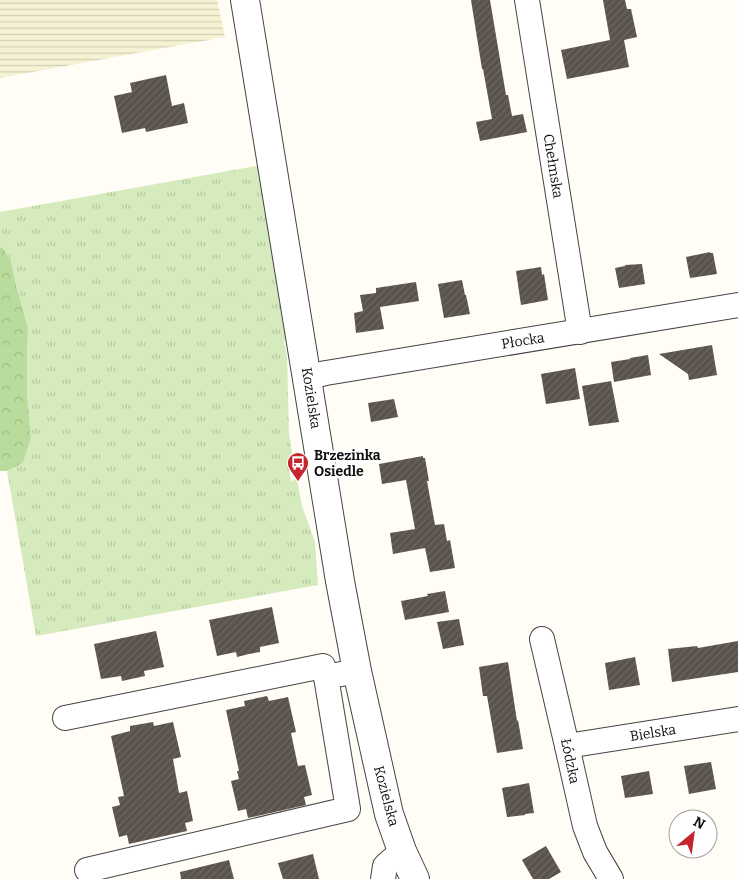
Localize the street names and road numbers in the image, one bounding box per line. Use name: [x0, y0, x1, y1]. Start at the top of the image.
street label: Chełmska: [540, 133, 567, 200]
street label: Płocka: [500, 329, 546, 353]
street label: Kozielska: [298, 366, 324, 430]
street label: Bielska: [629, 721, 678, 745]
street label: Łódzka: [557, 737, 583, 786]
street label: Kozielska: [370, 764, 402, 828]

